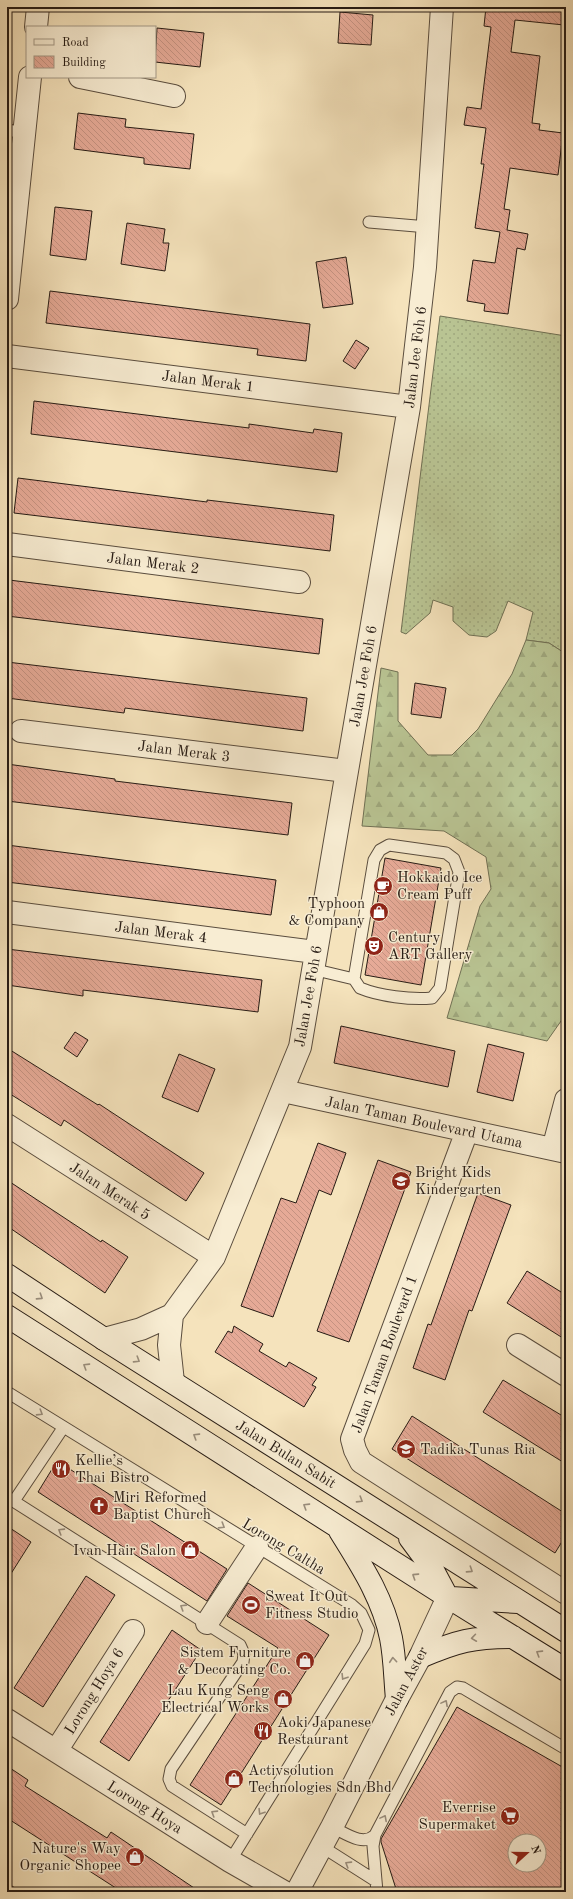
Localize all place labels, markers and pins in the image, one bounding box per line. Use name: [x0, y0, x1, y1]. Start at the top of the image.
place label: Hokkaido Ice Cream Puff: [397, 871, 482, 903]
cafe icon: Hokkaido Ice Cream Puff: [372, 875, 394, 897]
place label: Typhoon & Company: [288, 897, 365, 929]
shop icon: Typhoon & Company: [368, 901, 390, 923]
place label: Century ART Gallery: [388, 931, 472, 963]
theatre icon: Century ART Gallery: [363, 935, 385, 957]
place label: Bright Kids Kindergarten: [415, 1166, 501, 1198]
school or university icon: Bright Kids Kindergarten: [390, 1170, 412, 1192]
school or university icon: Tadika Tunas Ria: [395, 1438, 417, 1460]
place label: Tadika Tunas Ria: [420, 1443, 536, 1458]
place label: Kellie’s Thai Bistro: [75, 1454, 149, 1486]
restaurant icon: Kellie’s Thai Bistro: [50, 1458, 72, 1480]
place label: Miri Reformed Baptist Church: [113, 1491, 211, 1523]
church icon: Miri Reformed Baptist Church: [88, 1495, 110, 1517]
shop icon: Ivan Hair Salon: [179, 1539, 201, 1561]
place label: Ivan Hair Salon: [73, 1544, 176, 1559]
place label: Sweat It Out Fitness Studio: [265, 1590, 359, 1622]
sports icon: Sweat It Out Fitness Studio: [240, 1594, 262, 1616]
place label: Sistem Furniture & Decorating Co.: [177, 1646, 291, 1678]
shop icon: Sistem Furniture & Decorating Co.: [294, 1650, 316, 1672]
place label: Lau Kung Seng Electrical Works: [161, 1684, 269, 1716]
shop icon: Lau Kung Seng Electrical Works: [272, 1688, 294, 1710]
place label: Aoki Japanese Restaurant: [277, 1716, 371, 1748]
restaurant icon: Aoki Japanese Restaurant: [252, 1720, 274, 1742]
place label: Activsolution Technologies Sdn Bhd: [248, 1764, 392, 1796]
shop icon: Activsolution Technologies Sdn Bhd: [223, 1768, 245, 1790]
place label: Everrise Supermaket: [419, 1801, 496, 1833]
supermarket icon: Everrise Supermaket: [499, 1805, 521, 1827]
place label: Nature's Way Organic Shopee: [19, 1842, 121, 1874]
shop icon: Nature's Way Organic Shopee: [124, 1846, 146, 1868]

